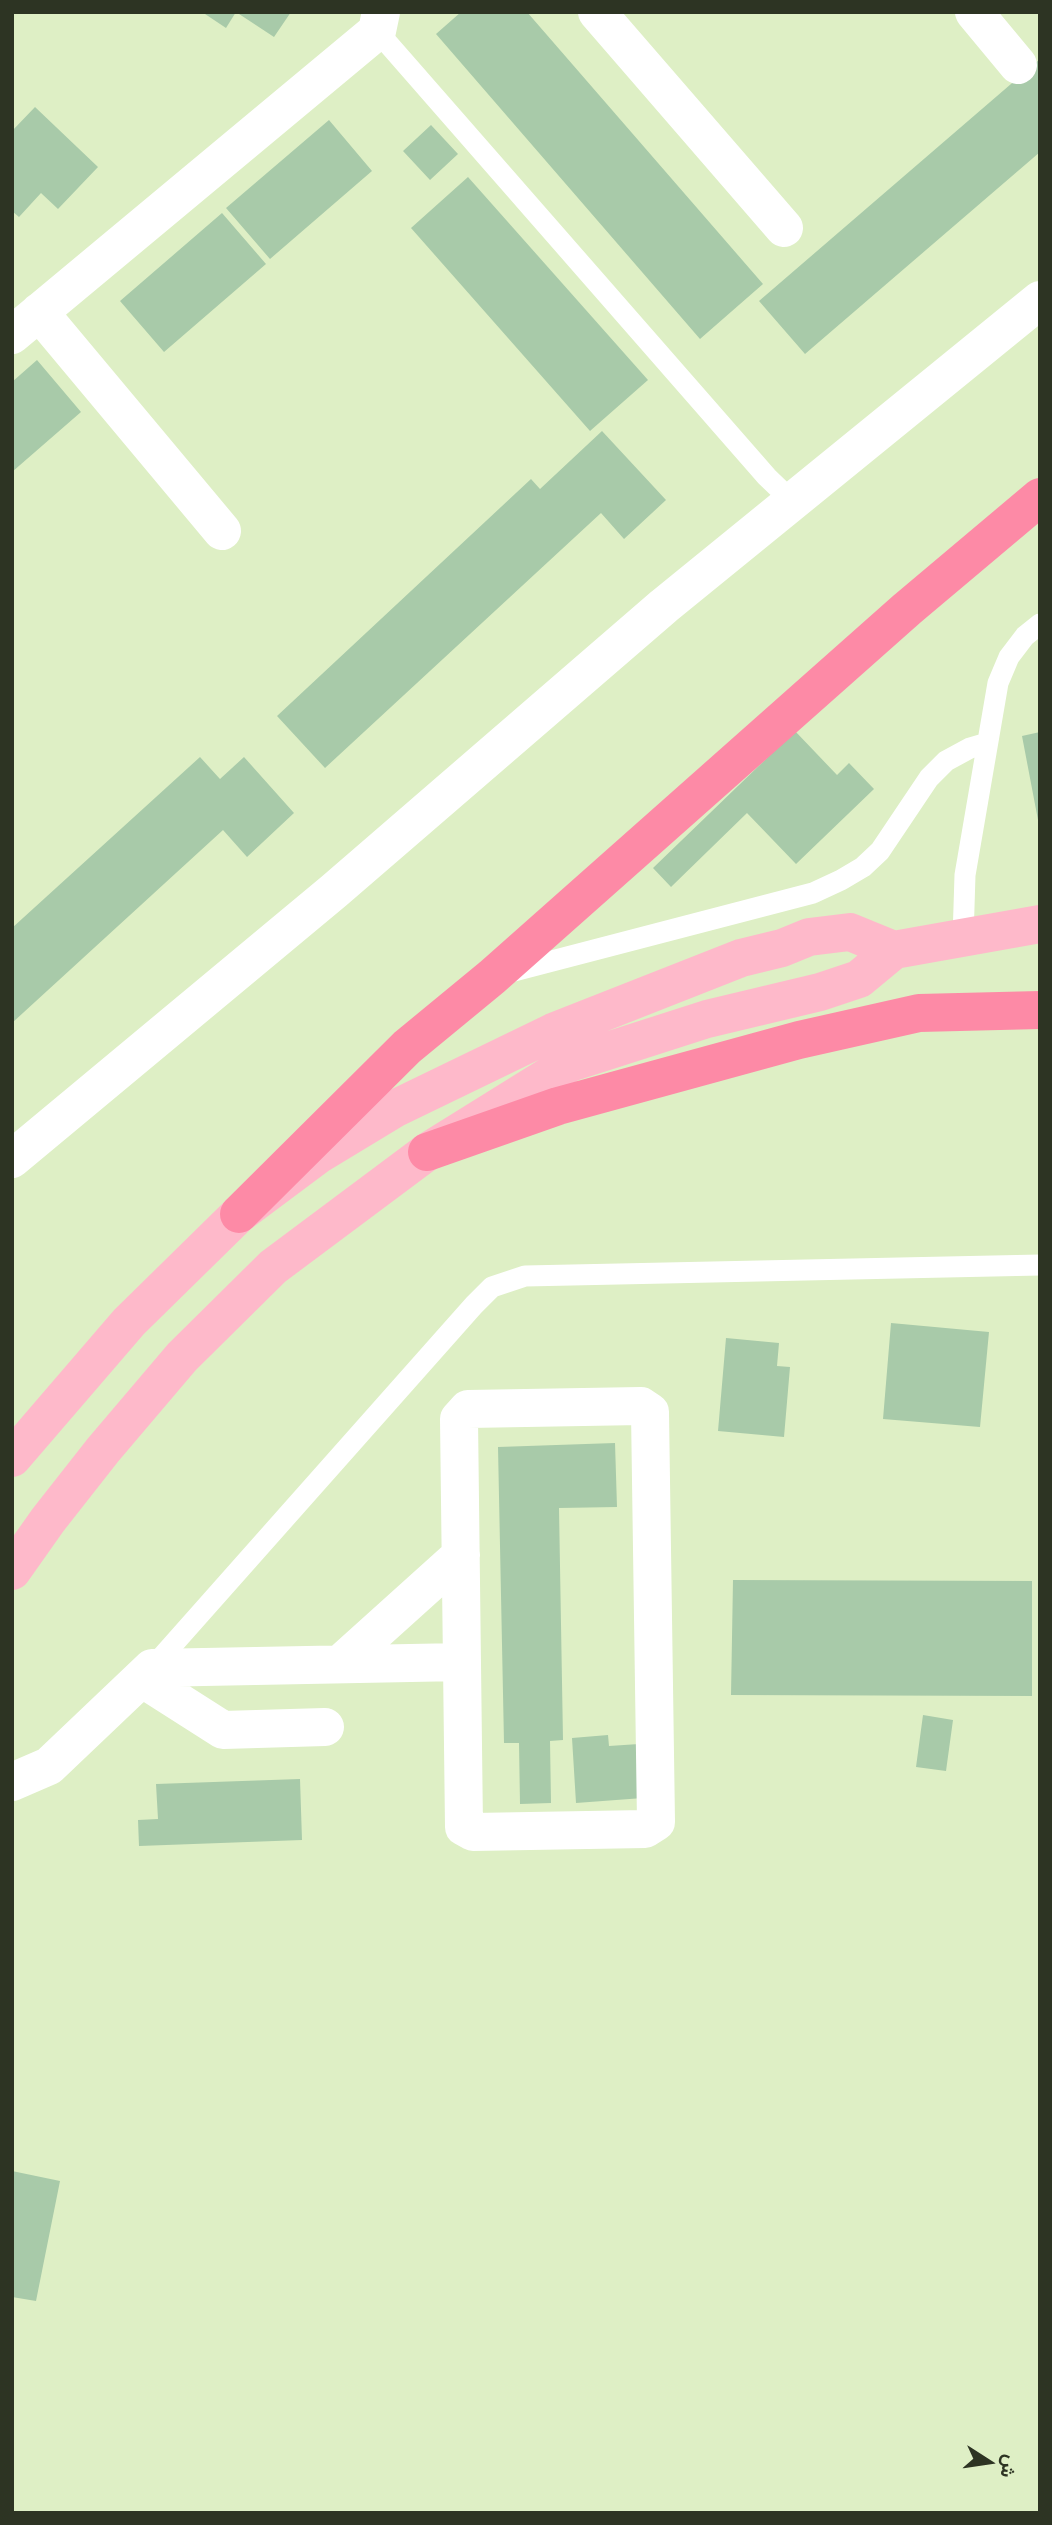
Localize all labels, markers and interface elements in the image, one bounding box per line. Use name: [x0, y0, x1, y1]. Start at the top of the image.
north arrow: [954, 2427, 1024, 2497]
text: ش: [996, 2453, 1024, 2480]

